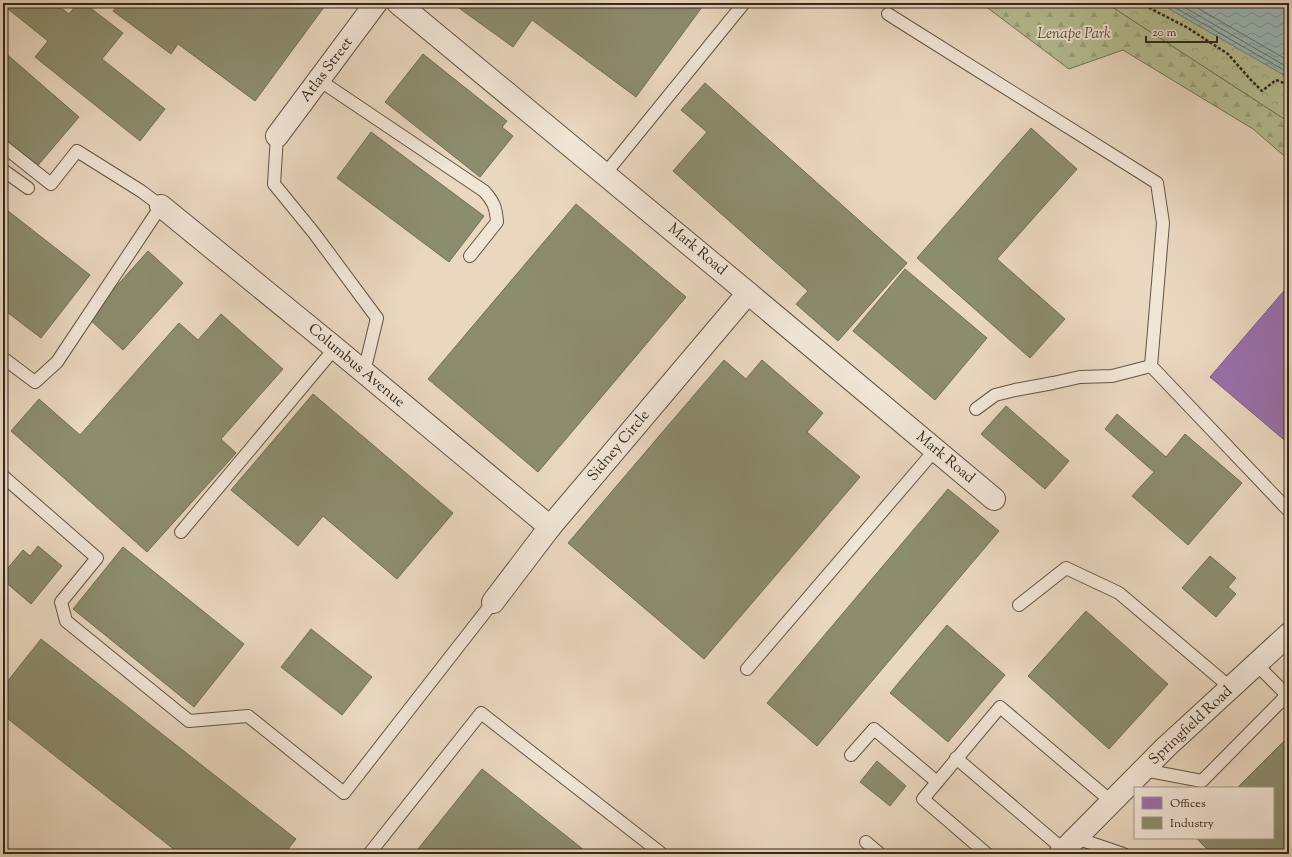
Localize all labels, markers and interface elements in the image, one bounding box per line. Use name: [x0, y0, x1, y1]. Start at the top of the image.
scale bar: [1146, 18, 1217, 44]
park label: Lenape Park: [1037, 24, 1111, 45]
text: 20 m: [1152, 24, 1177, 42]
street label: Atlas Street: [296, 33, 358, 107]
street label: Mark Road: [663, 219, 731, 281]
street label: Columbus Avenue: [303, 319, 409, 413]
street label: Sidney Circle: [583, 406, 655, 486]
street label: Mark Road: [911, 427, 979, 489]
street label: Springfield Road: [1144, 681, 1238, 770]
legend: [1134, 787, 1274, 839]
text: Offices: [1170, 795, 1206, 813]
text: Industry: [1170, 815, 1214, 833]

